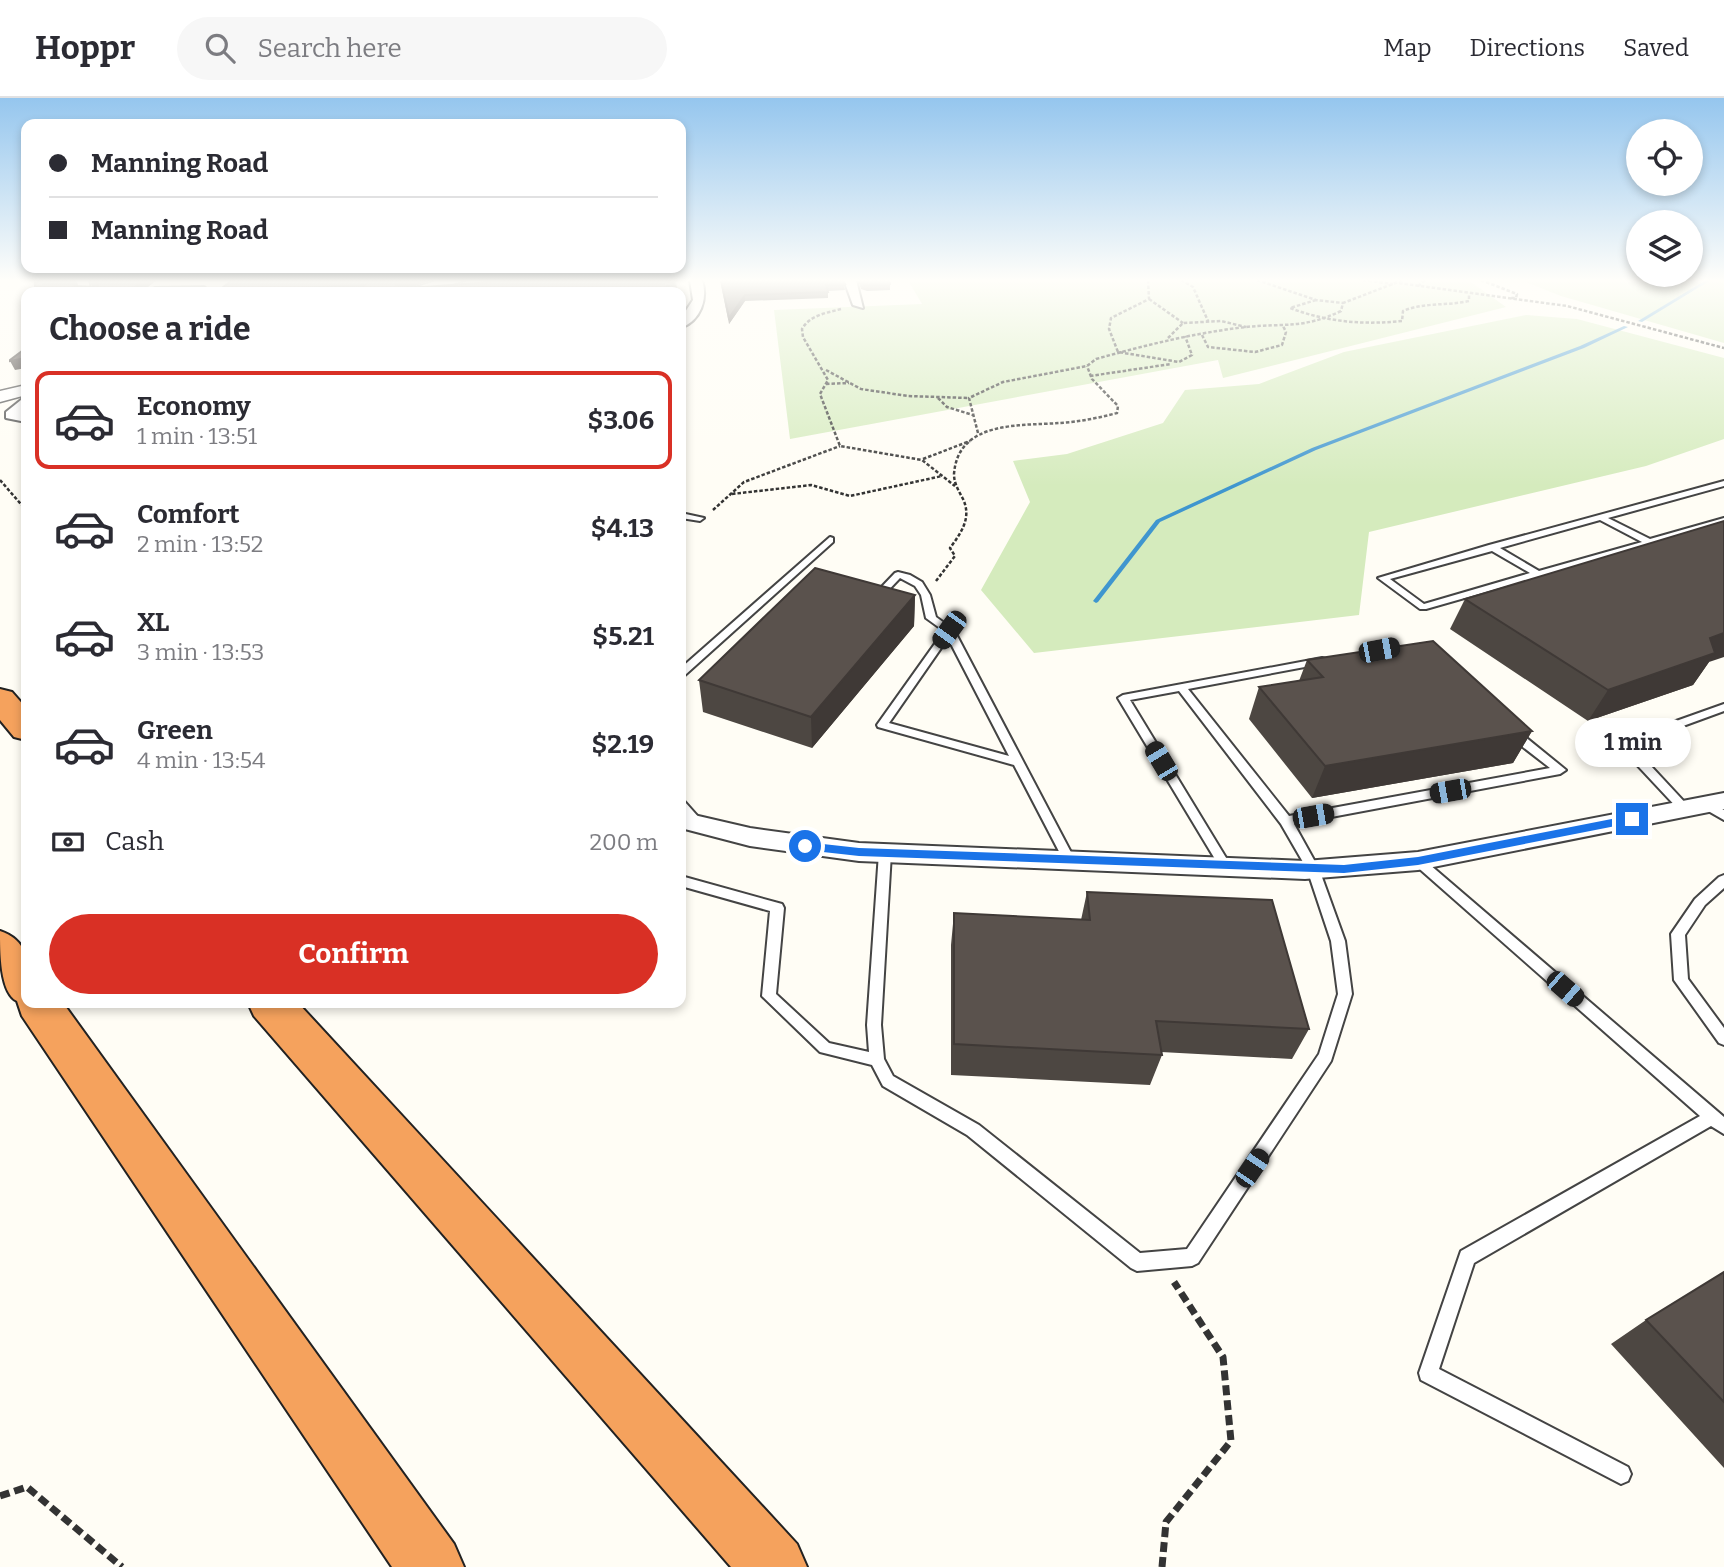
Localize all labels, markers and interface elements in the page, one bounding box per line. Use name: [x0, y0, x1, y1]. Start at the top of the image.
search box: [177, 17, 667, 80]
text: Hoppr: [35, 28, 135, 68]
icon: search: [201, 29, 239, 67]
text: Search here: [257, 33, 402, 64]
text: Map: [1383, 34, 1432, 62]
text: Directions: [1470, 34, 1585, 62]
text: Saved: [1623, 34, 1689, 62]
map controls: [1626, 119, 1703, 287]
button: locate: [1626, 119, 1703, 196]
text: Manning Road: [91, 148, 268, 179]
button: layers: [1626, 210, 1703, 287]
text: Manning Road: [91, 215, 268, 246]
text: Choose a ride: [49, 310, 250, 348]
icon: car: [53, 389, 116, 452]
text: Economy: [137, 391, 251, 422]
text: $3.06: [587, 405, 654, 436]
text: 1 min · 13:51: [137, 422, 257, 450]
icon: car: [53, 497, 116, 560]
text: Comfort: [137, 499, 240, 530]
text: $4.13: [591, 513, 654, 544]
text: 2 min · 13:52: [137, 530, 263, 558]
icon: car: [53, 605, 116, 668]
text: XL: [137, 607, 169, 638]
car: [929, 607, 970, 653]
text: $5.21: [592, 621, 654, 652]
car: [1357, 636, 1402, 664]
text: 3 min · 13:53: [137, 638, 264, 666]
icon: car: [53, 713, 116, 776]
text: Green: [137, 715, 213, 746]
callout: 1 min: [1574, 718, 1690, 766]
text: 1 min: [1604, 728, 1662, 756]
text: $2.19: [591, 729, 654, 760]
car: [1142, 738, 1181, 784]
text: 4 min · 13:54: [137, 746, 265, 774]
car: [1428, 777, 1473, 805]
car: [1291, 802, 1336, 830]
route end: [1616, 803, 1648, 835]
icon: cash: [49, 823, 87, 861]
text: Cash: [105, 826, 164, 857]
text: 200 m: [589, 828, 658, 856]
route start: [789, 830, 821, 862]
button: Confirm: [49, 914, 658, 994]
car: [1543, 967, 1588, 1011]
car: [1232, 1145, 1273, 1191]

